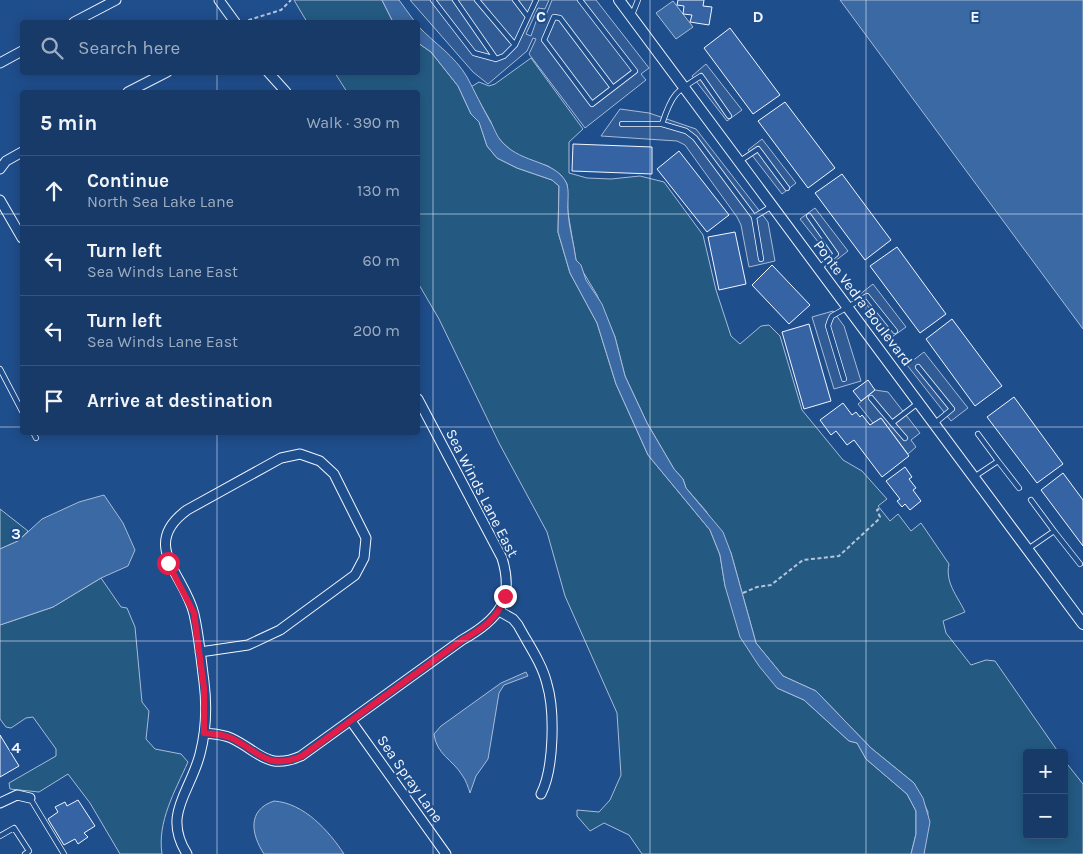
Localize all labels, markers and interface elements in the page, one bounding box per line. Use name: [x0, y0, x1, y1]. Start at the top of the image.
text: C: [536, 7, 546, 26]
text: D: [753, 7, 764, 26]
text: E: [970, 7, 980, 26]
search box: [20, 20, 420, 75]
icon: search: [38, 34, 66, 62]
text: Search here: [78, 37, 180, 59]
text: 5 min: [40, 111, 97, 135]
text: Walk · 390 m: [306, 113, 400, 132]
text: Continue: [87, 170, 169, 192]
icon: ahead: [40, 177, 68, 205]
text: 130 m: [357, 181, 400, 200]
text: North Sea Lake Lane: [87, 192, 234, 211]
street label: Ponte Vedra Boulevard: [810, 237, 916, 369]
text: Turn left: [87, 240, 162, 262]
icon: left: [40, 247, 68, 275]
text: 60 m: [363, 251, 400, 270]
text: Sea Winds Lane East: [87, 262, 238, 281]
text: Turn left: [87, 310, 162, 332]
icon: left: [40, 317, 68, 345]
text: 200 m: [353, 321, 400, 340]
text: Sea Winds Lane East: [87, 332, 238, 351]
icon: arrive: [40, 387, 68, 415]
text: Arrive at destination: [87, 390, 273, 412]
street label: Sea Winds Lane East: [442, 426, 522, 561]
text: 3: [11, 524, 21, 543]
route start: [157, 552, 180, 575]
route end: [494, 585, 517, 608]
street label: Sea Spray Lane: [373, 732, 447, 826]
text: 4: [11, 738, 21, 757]
map controls: [1023, 749, 1068, 839]
button: +: [1023, 749, 1068, 794]
button: −: [1023, 794, 1068, 839]

